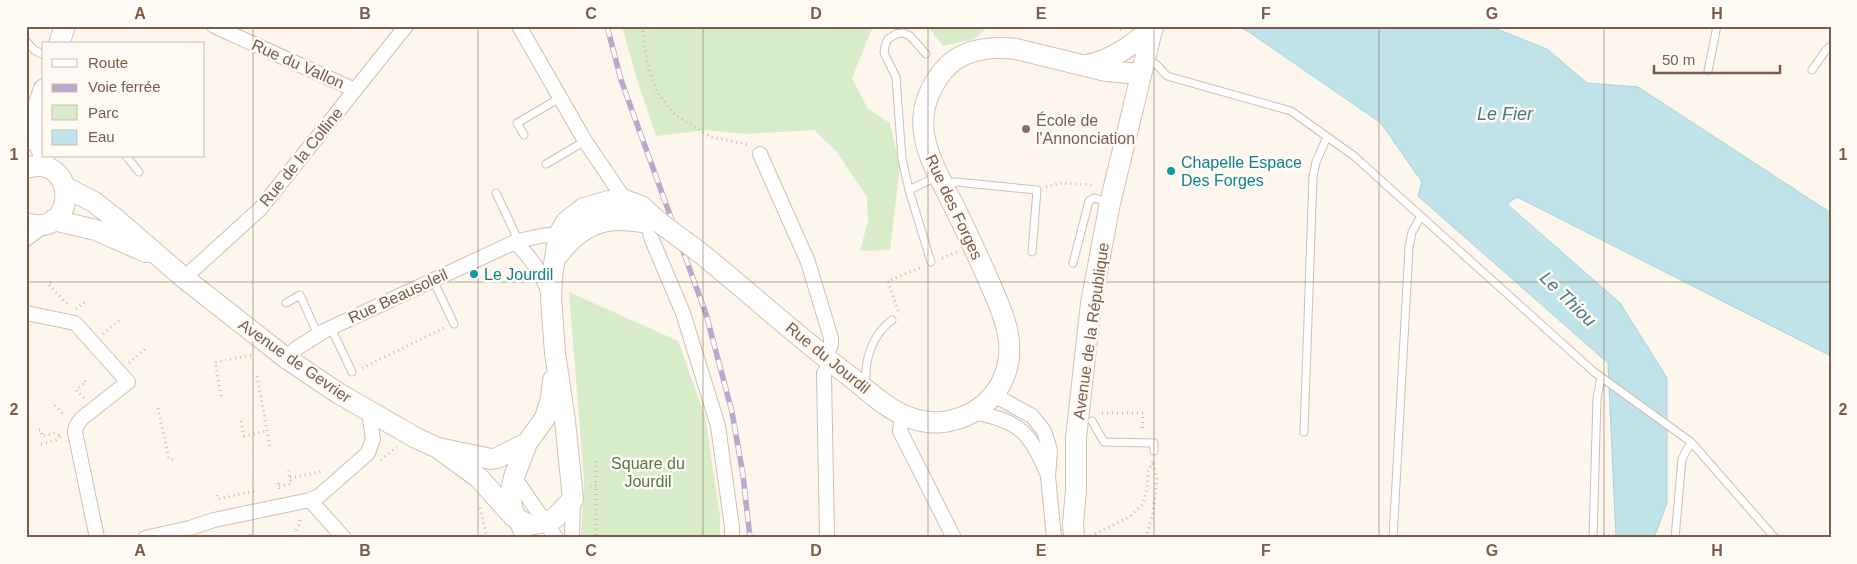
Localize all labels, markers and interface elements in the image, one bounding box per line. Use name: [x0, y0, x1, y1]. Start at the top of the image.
text: A: [134, 5, 146, 22]
text: B: [359, 5, 371, 22]
text: C: [585, 5, 597, 22]
text: D: [810, 5, 822, 22]
text: E: [1036, 5, 1047, 22]
text: F: [1261, 5, 1271, 22]
text: G: [1486, 5, 1498, 22]
text: H: [1711, 5, 1723, 22]
street label: Rue du Vallon: [249, 36, 347, 92]
legend: [42, 42, 205, 158]
scale bar: [1654, 42, 1781, 74]
text: 50 m: [1662, 51, 1695, 68]
text: Route: [88, 54, 128, 71]
text: Voie ferrée: [88, 78, 161, 95]
text: Parc: [88, 104, 119, 121]
street label: Rue de la Colline: [256, 104, 346, 210]
water label: Le Fier: [1477, 104, 1534, 124]
place label: École de l'Annonciation: [1036, 111, 1135, 147]
marker: École de l'Annonciation: [1020, 123, 1032, 135]
text: Eau: [88, 128, 115, 145]
text: 1: [10, 146, 19, 163]
text: 1: [1839, 146, 1848, 163]
street label: Rue des Forges: [922, 152, 986, 262]
place label: Chapelle Espace Des Forges: [1181, 154, 1302, 189]
marker: Chapelle Espace Des Forges: [1165, 165, 1177, 177]
street label: Avenue de la République: [1070, 241, 1112, 421]
street label: Rue Beausoleil: [346, 266, 450, 326]
place label: Le Jourdil: [484, 266, 553, 283]
water label: Le Thiou: [1536, 267, 1600, 331]
marker: Le Jourdil: [468, 268, 480, 280]
street label: Avenue de Gevrier: [236, 316, 355, 407]
street label: Rue du Jourdil: [783, 319, 873, 397]
text: 2: [10, 401, 19, 418]
text: 2: [1839, 401, 1848, 418]
park label: Square du Jourdil: [611, 455, 685, 490]
text: A: [134, 542, 146, 559]
text: B: [359, 542, 371, 559]
text: C: [585, 542, 597, 559]
text: D: [810, 542, 822, 559]
text: E: [1036, 542, 1047, 559]
text: F: [1261, 542, 1271, 559]
text: G: [1486, 542, 1498, 559]
text: H: [1711, 542, 1723, 559]

